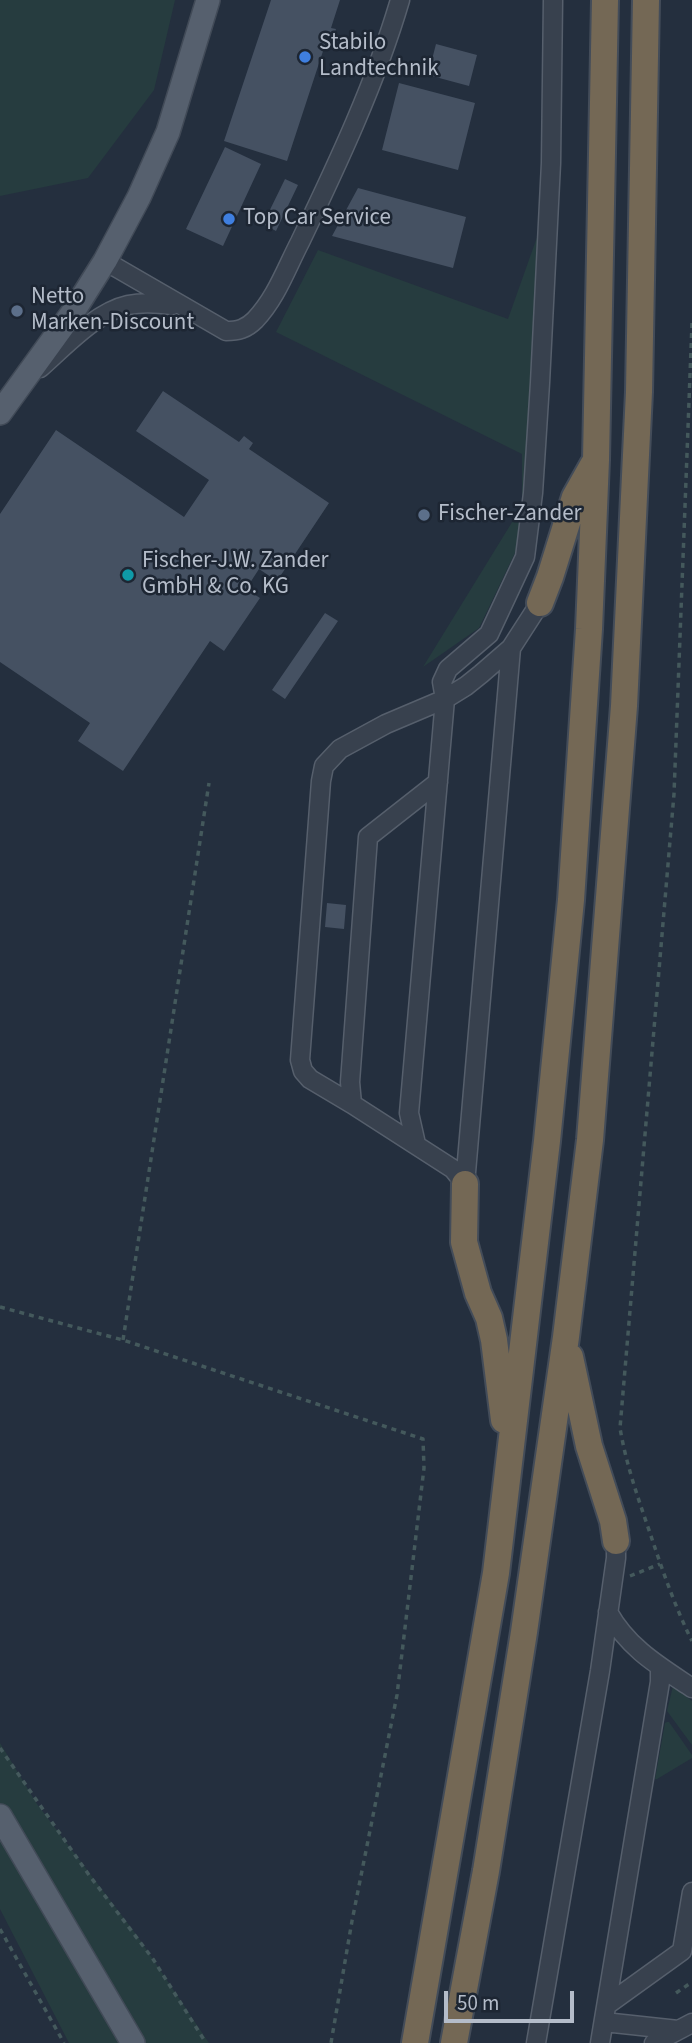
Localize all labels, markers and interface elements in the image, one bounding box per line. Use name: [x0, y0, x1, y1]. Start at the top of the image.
place label: Stabilo Landtechnik: [319, 30, 439, 84]
marker: Stabilo Landtechnik: [297, 49, 313, 65]
place label: Top Car Service: [243, 205, 391, 233]
marker: Top Car Service: [221, 211, 237, 227]
place label: Netto Marken-Discount: [31, 284, 194, 338]
marker: Netto Marken-Discount: [9, 303, 25, 319]
place label: Fischer-Zander: [438, 501, 582, 529]
marker: Fischer-Zander: [416, 507, 432, 523]
place label: Fischer-J.W. Zander GmbH & Co. KG: [142, 548, 329, 602]
marker: Fischer-J.W. Zander GmbH & Co. KG: [120, 567, 136, 583]
scale bar: [447, 1976, 576, 2020]
text: 50 m: [457, 1988, 499, 2018]

